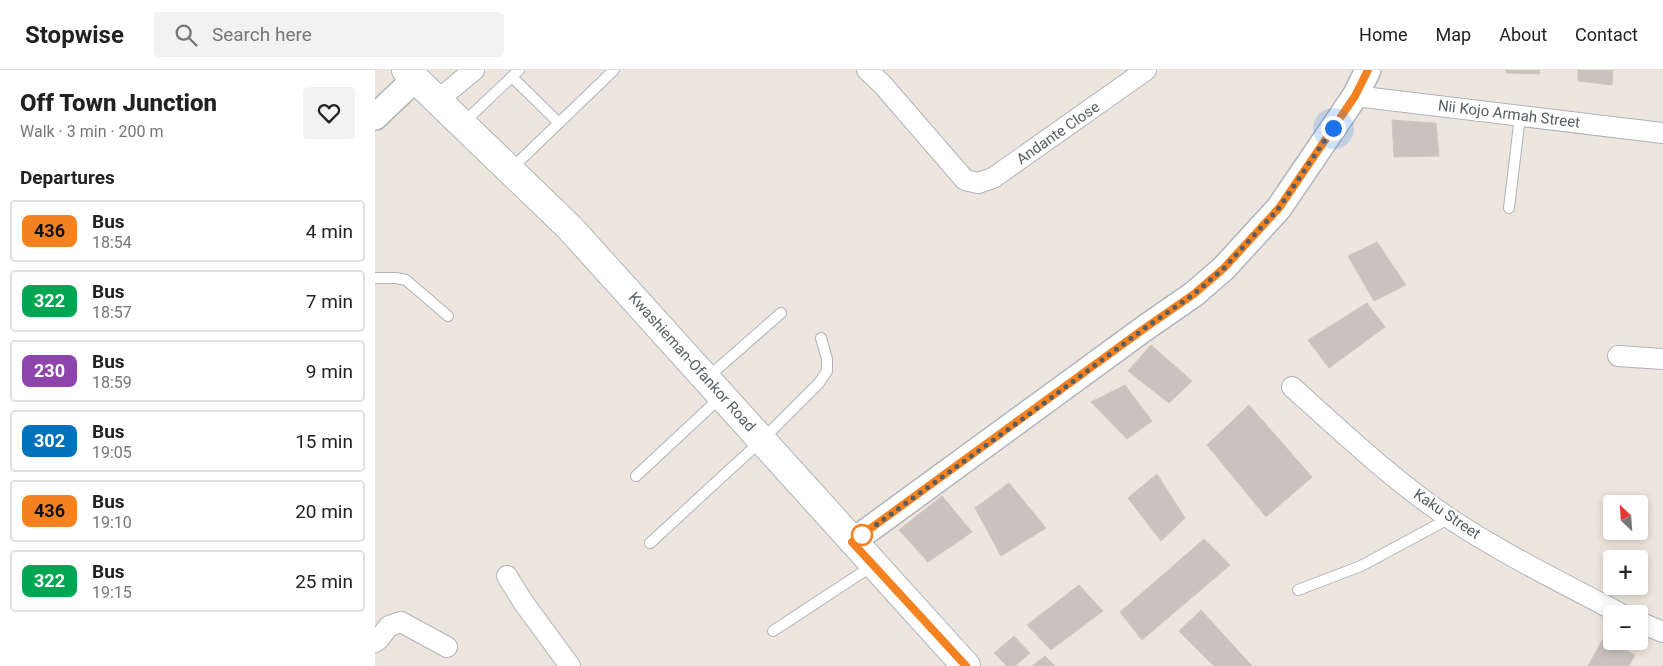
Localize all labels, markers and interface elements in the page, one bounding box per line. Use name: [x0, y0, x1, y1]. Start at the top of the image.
search box: [154, 12, 504, 57]
text: Stopwise: [25, 21, 124, 49]
icon: search: [172, 21, 200, 49]
text: Search here: [212, 23, 312, 46]
text: Home: [1359, 24, 1408, 45]
text: Map: [1436, 24, 1471, 45]
text: About: [1499, 24, 1547, 45]
text: Contact: [1575, 24, 1638, 45]
button: heart: [303, 87, 355, 139]
text: Off Town Junction: [20, 89, 217, 117]
street label: Nii Kojo Armah Street: [1437, 96, 1581, 132]
street label: Andante Close: [1013, 98, 1103, 168]
your location: [1321, 116, 1346, 141]
text: Walk · 3 min · 200 m: [20, 122, 164, 141]
text: Departures: [20, 166, 115, 189]
text: Bus: [92, 210, 125, 233]
text: 436: [34, 220, 65, 241]
text: 4 min: [306, 220, 353, 243]
text: 18:54: [92, 233, 132, 252]
text: Bus: [92, 280, 125, 303]
street label: Kwashieman-Ofankor Road: [625, 289, 759, 435]
text: 322: [34, 290, 65, 311]
text: 7 min: [306, 290, 353, 313]
text: 18:57: [92, 303, 132, 322]
text: Bus: [92, 350, 125, 373]
text: 230: [34, 360, 65, 381]
text: 9 min: [306, 360, 353, 383]
text: 18:59: [92, 373, 132, 392]
text: Bus: [92, 420, 125, 443]
text: 302: [34, 430, 65, 451]
text: 15 min: [295, 430, 353, 453]
text: 19:05: [92, 443, 132, 462]
street label: Kaku Street: [1410, 485, 1484, 543]
text: Bus: [92, 490, 125, 513]
north arrow: [1603, 495, 1647, 540]
map controls: [1603, 495, 1648, 650]
text: 436: [34, 500, 65, 521]
text: 20 min: [295, 500, 353, 523]
text: 19:10: [92, 513, 132, 532]
unlabelled marker: [851, 524, 873, 546]
button: +: [1603, 550, 1648, 595]
text: Bus: [92, 560, 125, 583]
text: 322: [34, 570, 65, 591]
text: 25 min: [295, 570, 353, 593]
text: 19:15: [92, 583, 132, 602]
button: −: [1603, 605, 1648, 650]

